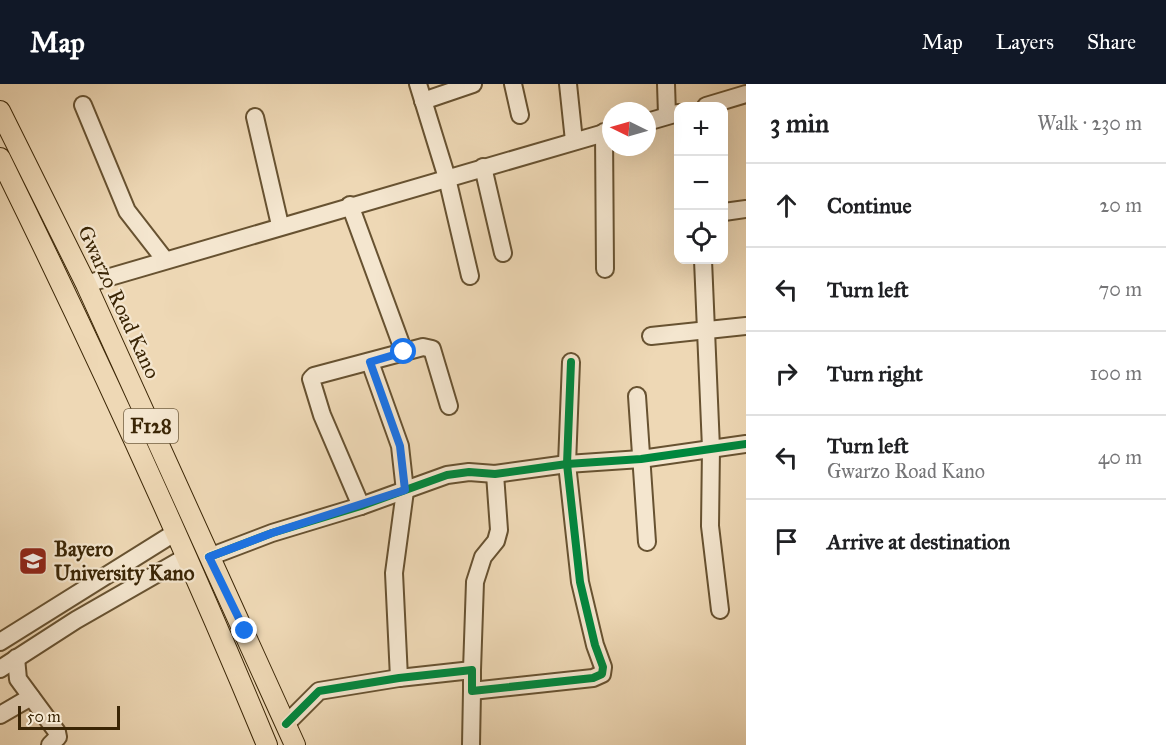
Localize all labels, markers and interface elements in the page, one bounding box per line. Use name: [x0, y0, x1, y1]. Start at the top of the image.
text: Map: [30, 25, 85, 60]
text: Map: [922, 29, 963, 55]
text: Layers: [996, 29, 1054, 55]
text: Share: [1087, 29, 1136, 55]
north arrow: [602, 102, 656, 156]
map controls: [674, 102, 728, 264]
button: +: [674, 102, 728, 156]
text: 3 min: [770, 107, 829, 139]
text: Walk · 230 m: [1037, 111, 1142, 135]
button: −: [674, 156, 728, 210]
icon: ahead: [770, 189, 803, 222]
text: Continue: [827, 192, 912, 219]
text: 20 m: [1099, 193, 1142, 217]
button: locate: [674, 210, 728, 264]
street label: Gwarzo Road Kano: [72, 221, 166, 383]
icon: left: [770, 273, 803, 306]
text: Turn left: [827, 276, 909, 303]
text: 70 m: [1099, 277, 1142, 301]
route start: [390, 338, 416, 364]
icon: right: [770, 357, 803, 390]
text: Turn right: [827, 360, 923, 387]
text: 100 m: [1090, 361, 1142, 385]
road number: F128: [124, 409, 178, 443]
text: Turn left: [827, 432, 909, 459]
icon: left: [770, 441, 803, 474]
text: 40 m: [1098, 445, 1142, 469]
text: Gwarzo Road Kano: [827, 459, 985, 483]
icon: arrive: [770, 525, 803, 558]
text: Arrive at destination: [827, 528, 1010, 555]
place label: Bayero University Kano: [54, 536, 195, 586]
school or university icon: Bayero University Kano: [17, 545, 49, 577]
route end: [231, 617, 257, 643]
scale bar: [18, 703, 120, 730]
text: 50 m: [27, 707, 61, 726]

